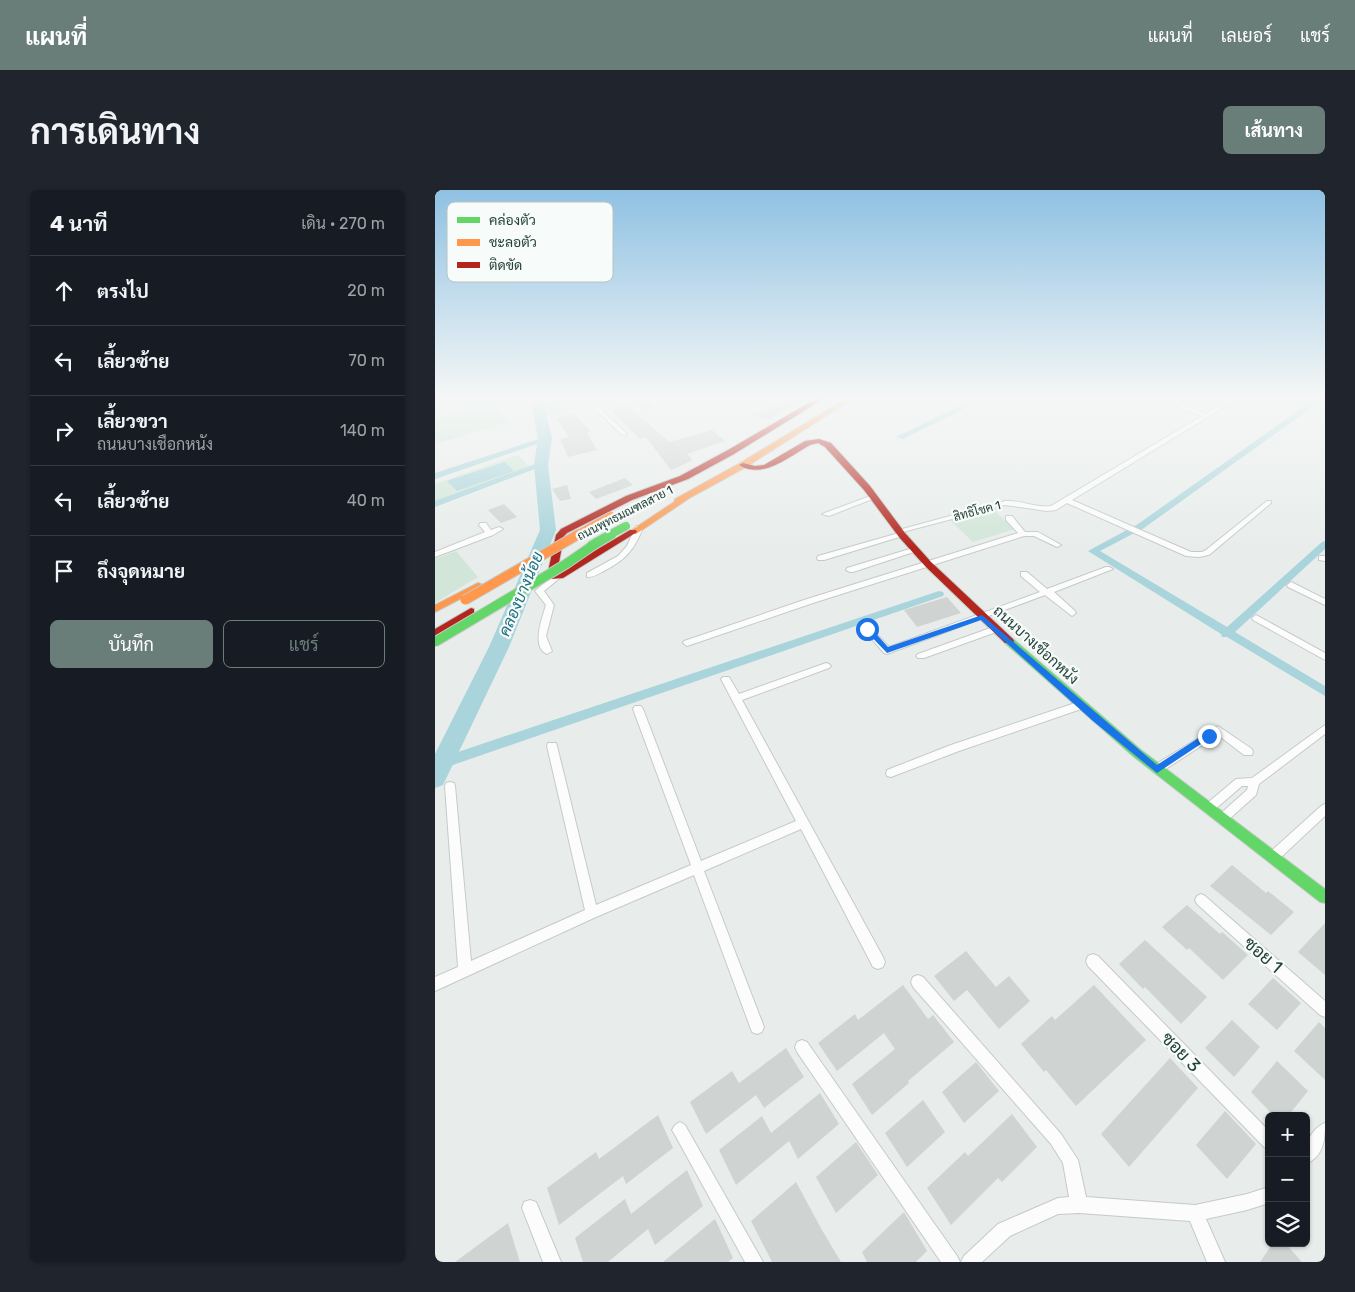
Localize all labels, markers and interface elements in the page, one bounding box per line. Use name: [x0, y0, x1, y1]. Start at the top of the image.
text: แผนที่: [25, 23, 87, 51]
text: แผนที่: [1148, 25, 1193, 47]
text: เลเยอร์: [1221, 25, 1272, 47]
text: แชร์: [1300, 25, 1330, 47]
button: เส้นทาง: [1223, 106, 1325, 154]
text: การเดินทาง: [30, 111, 200, 153]
legend: [447, 202, 613, 282]
text: 4 นาที: [50, 211, 107, 236]
text: คล่องตัว: [489, 212, 536, 229]
text: เดิน · 270 m: [301, 214, 385, 233]
text: ชะลอตัว: [489, 234, 537, 251]
text: ติดขัด: [489, 257, 522, 274]
icon: ahead: [50, 277, 78, 305]
text: ตรงไป: [97, 280, 149, 303]
text: 20 m: [347, 281, 385, 300]
icon: left: [50, 347, 78, 375]
text: เลี้ยวซ้าย: [97, 350, 169, 373]
text: 70 m: [348, 351, 385, 370]
text: เลี้ยวขวา: [97, 410, 168, 433]
icon: right: [50, 417, 78, 445]
text: 140 m: [340, 421, 385, 440]
text: ถนนบางเชือกหนัง: [97, 435, 213, 454]
street label: ถนนพุทธมณฑลสาย 1: [575, 483, 676, 545]
icon: left: [50, 487, 78, 515]
text: เลี้ยวซ้าย: [97, 490, 169, 513]
text: 40 m: [347, 491, 385, 510]
street label: สิทธิโชค 1: [951, 497, 1002, 524]
water label: คลองบางน้อย: [493, 548, 547, 639]
icon: arrive: [50, 557, 78, 585]
text: ถึงจุดหมาย: [97, 560, 185, 583]
street label: ถนนบางเชือกหนัง: [990, 601, 1083, 688]
route start: [856, 618, 879, 641]
button: บันทึก: [50, 620, 213, 668]
button: แชร์: [223, 620, 385, 668]
route end: [1198, 725, 1221, 748]
street label: ซอย 1: [1239, 932, 1287, 978]
street label: ซอย 3: [1157, 1027, 1205, 1077]
map controls: [1265, 1112, 1310, 1247]
button: +: [1265, 1112, 1310, 1157]
button: −: [1265, 1157, 1310, 1202]
button: layers: [1265, 1202, 1310, 1247]

